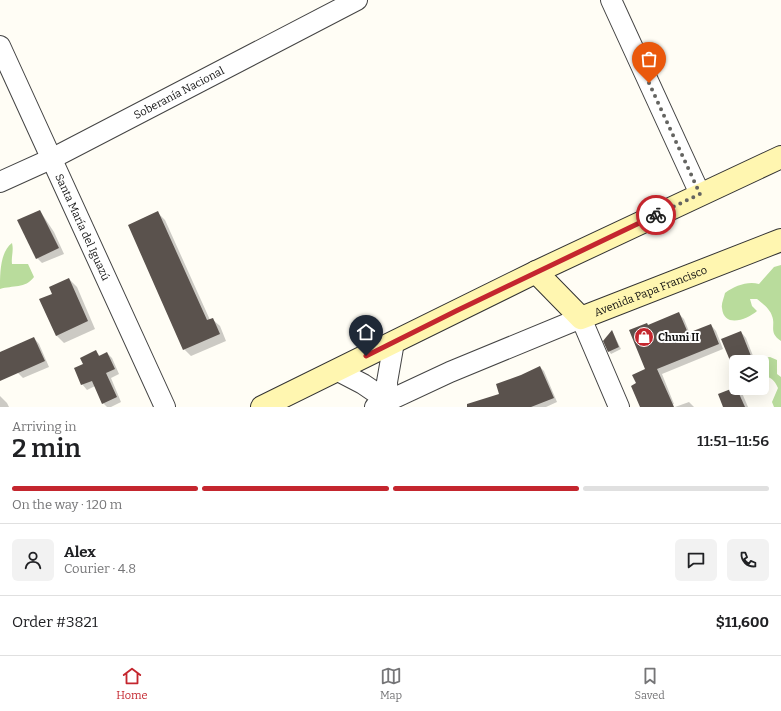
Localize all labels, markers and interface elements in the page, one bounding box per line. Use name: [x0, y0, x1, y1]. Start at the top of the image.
pin: [632, 42, 666, 83]
icon: bag: [638, 48, 660, 70]
street label: Soberanía Nacional: [132, 64, 226, 122]
street label: Santa María del Iguazú: [52, 172, 112, 283]
courier: [636, 195, 676, 235]
icon: bike: [645, 204, 667, 226]
street label: Avenida Papa Francisco: [592, 263, 709, 319]
pin: [349, 315, 383, 356]
icon: home: [355, 321, 377, 343]
shop icon: Chuni II: [633, 326, 655, 348]
place label: Chuni II: [658, 331, 699, 344]
map controls: [729, 355, 769, 395]
button: layers: [729, 355, 769, 395]
text: Arriving in: [12, 419, 77, 434]
text: 11:51–11:56: [697, 432, 769, 450]
text: 2 min: [12, 433, 81, 464]
text: On the way · 120 m: [12, 497, 122, 512]
button: person: [12, 539, 54, 581]
button: chat: [675, 539, 717, 581]
button: phone: [727, 539, 769, 581]
text: Alex: [64, 543, 96, 561]
text: Courier · 4.8: [64, 561, 136, 576]
text: Order #3821: [12, 613, 98, 631]
text: $11,600: [716, 613, 769, 631]
tab: Home: [116, 665, 148, 702]
tab: Map: [380, 665, 402, 702]
tab: Saved: [635, 665, 665, 702]

